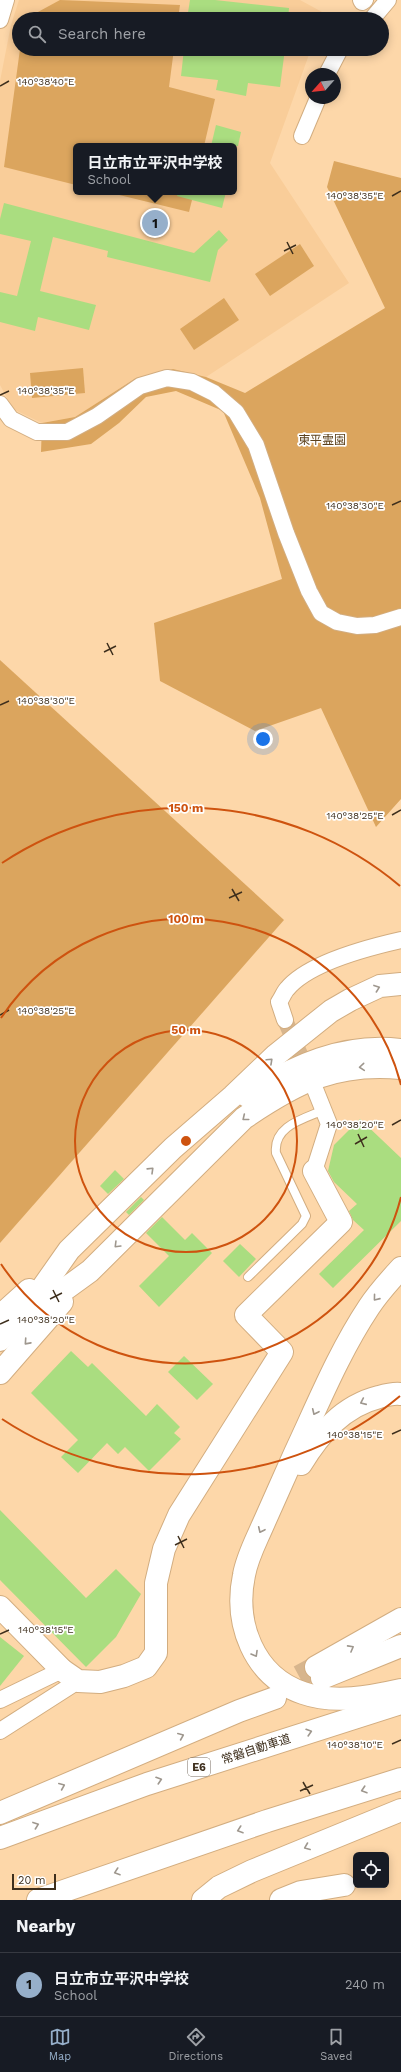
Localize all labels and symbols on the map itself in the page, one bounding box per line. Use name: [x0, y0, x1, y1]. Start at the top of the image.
north arrow: [305, 68, 341, 104]
text: 140°38'40"E: [18, 76, 75, 87]
text: 140°38'35"E: [326, 190, 384, 201]
pin: 1: [142, 208, 168, 238]
text: 140°38'35"E: [17, 385, 75, 396]
park label: 東平霊園: [298, 433, 346, 447]
text: 140°38'30"E: [326, 500, 384, 511]
text: 140°38'30"E: [17, 695, 75, 706]
your location: [253, 729, 273, 749]
text: 150 m: [169, 801, 203, 815]
text: 140°38'25"E: [326, 810, 384, 821]
text: 100 m: [168, 912, 204, 926]
one-way arrow: [373, 984, 380, 993]
text: 140°38'25"E: [17, 1005, 75, 1016]
text: 50 m: [171, 1023, 201, 1037]
one-way arrow: [265, 1058, 273, 1066]
one-way arrow: [359, 1062, 365, 1071]
one-way arrow: [242, 1114, 250, 1121]
text: 140°38'20"E: [326, 1119, 384, 1130]
centre of rings: [179, 1134, 193, 1148]
one-way arrow: [146, 1168, 153, 1175]
one-way arrow: [114, 1240, 122, 1248]
one-way arrow: [374, 1293, 381, 1300]
text: 140°38'20"E: [17, 1314, 75, 1325]
one-way arrow: [24, 1337, 31, 1345]
one-way arrow: [360, 1397, 368, 1405]
one-way arrow: [312, 1408, 320, 1415]
text: 140°38'15"E: [327, 1429, 383, 1440]
one-way arrow: [257, 1526, 265, 1533]
text: 140°38'15"E: [18, 1624, 74, 1635]
one-way arrow: [346, 1645, 354, 1652]
one-way arrow: [250, 1650, 258, 1657]
one-way arrow: [305, 1728, 312, 1737]
street label: 常磐自動車道: [220, 1731, 292, 1767]
one-way arrow: [178, 1732, 185, 1740]
text: 140°38'10"E: [327, 1739, 383, 1750]
road number: E6: [188, 1758, 210, 1776]
one-way arrow: [155, 1776, 162, 1785]
one-way arrow: [58, 1783, 65, 1791]
one-way arrow: [360, 1785, 367, 1794]
one-way arrow: [33, 1821, 40, 1829]
one-way arrow: [237, 1825, 244, 1834]
one-way arrow: [304, 1843, 311, 1851]
one-way arrow: [113, 1867, 120, 1875]
scale bar: [12, 1872, 56, 1891]

